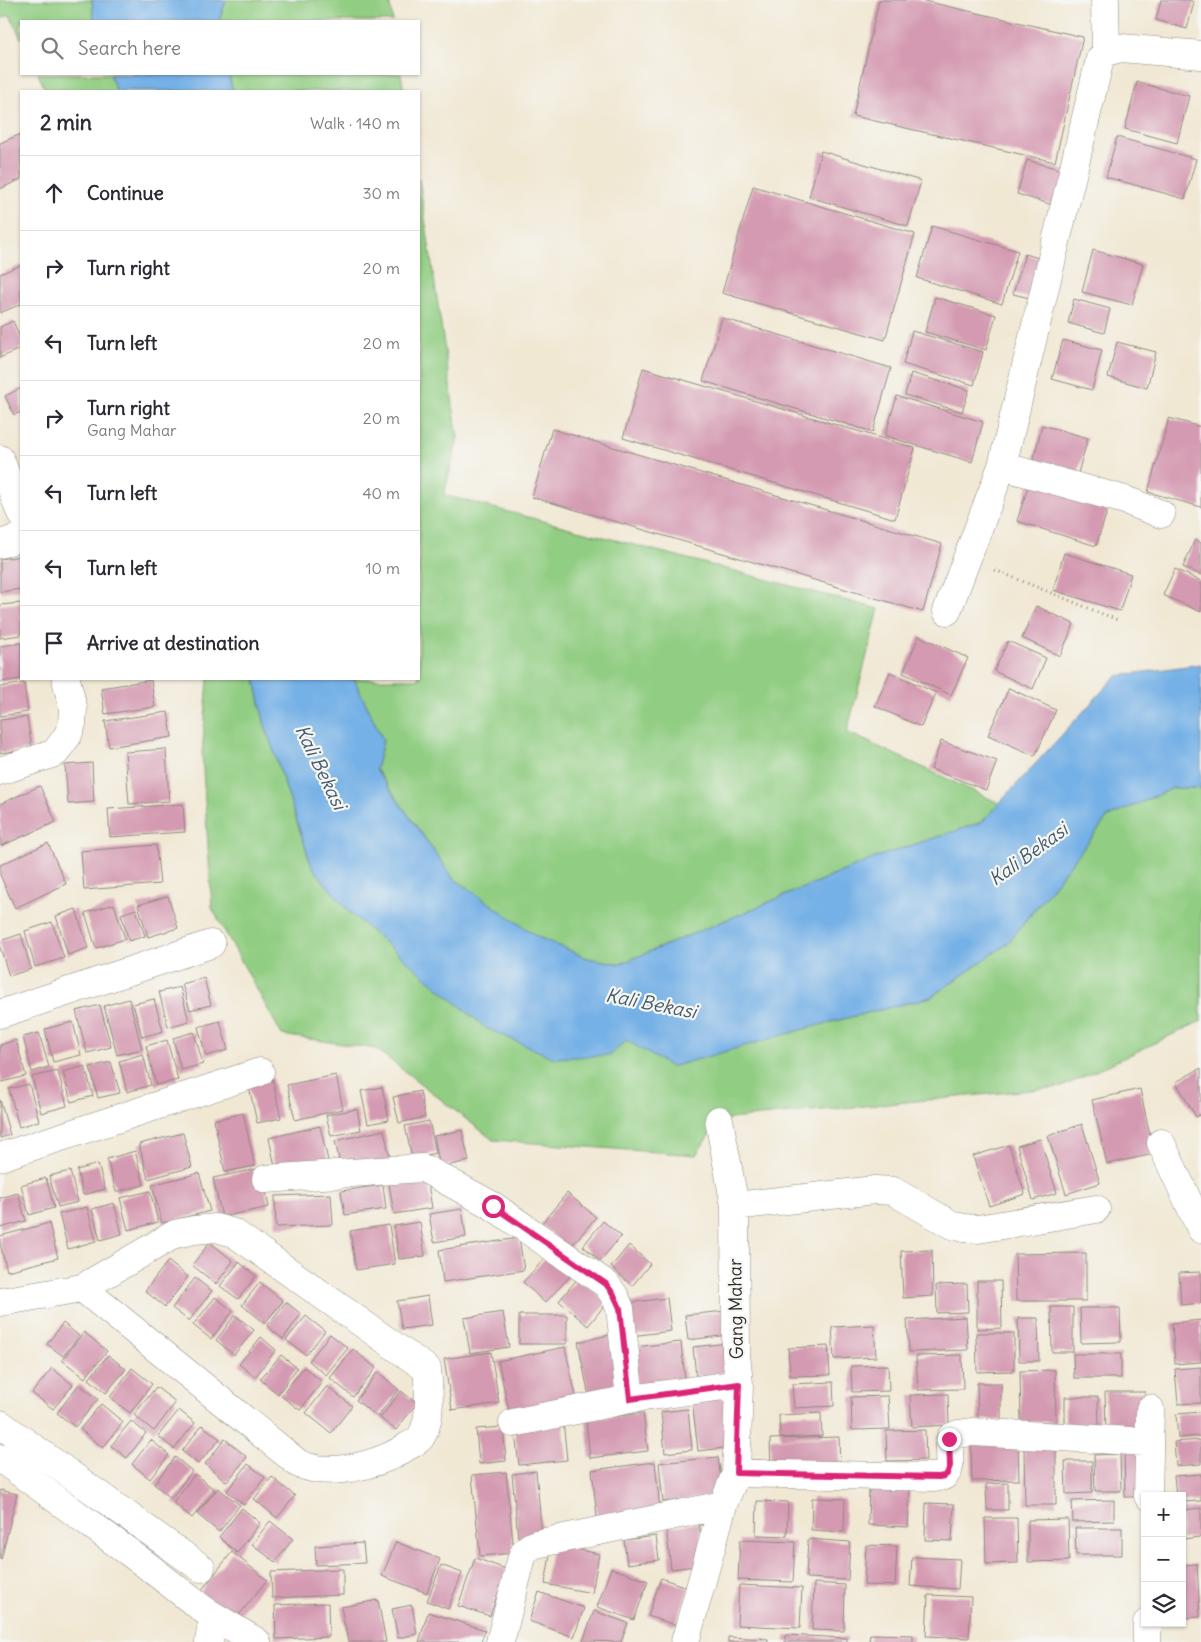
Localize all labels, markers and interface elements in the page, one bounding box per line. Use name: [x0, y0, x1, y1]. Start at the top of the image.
search box: [20, 20, 420, 75]
icon: search: [38, 34, 66, 62]
text: Search here: [78, 36, 181, 60]
text: 2 min: [40, 109, 92, 136]
text: Walk · 140 m: [310, 113, 400, 133]
icon: ahead: [40, 179, 68, 207]
text: Continue: [87, 181, 164, 205]
text: 30 m: [363, 183, 400, 203]
icon: right: [40, 254, 68, 282]
text: Turn right: [87, 256, 170, 280]
text: 20 m: [363, 258, 400, 278]
icon: left: [40, 329, 68, 357]
text: Turn left: [87, 331, 157, 355]
text: 20 m: [363, 333, 400, 353]
text: Turn right: [87, 396, 170, 420]
icon: right: [40, 404, 68, 432]
text: 20 m: [363, 408, 400, 428]
text: Gang Mahar: [87, 420, 177, 440]
icon: left: [40, 479, 68, 507]
text: Turn left: [87, 481, 157, 505]
text: 40 m: [362, 483, 400, 503]
icon: left: [40, 554, 68, 582]
text: Turn left: [87, 556, 157, 580]
text: 10 m: [365, 558, 400, 578]
icon: arrive: [40, 629, 68, 657]
text: Arrive at destination: [87, 631, 260, 655]
water label: Kali Bekasi: [290, 721, 353, 816]
water label: Kali Bekasi: [984, 816, 1074, 891]
water label: Kali Bekasi: [604, 982, 701, 1024]
route start: [482, 1195, 505, 1218]
street label: Gang Mahar: [723, 1258, 748, 1360]
route end: [938, 1428, 961, 1451]
map controls: [1141, 1492, 1186, 1627]
button: +: [1141, 1492, 1186, 1537]
button: −: [1141, 1537, 1186, 1582]
button: layers: [1141, 1582, 1186, 1627]

